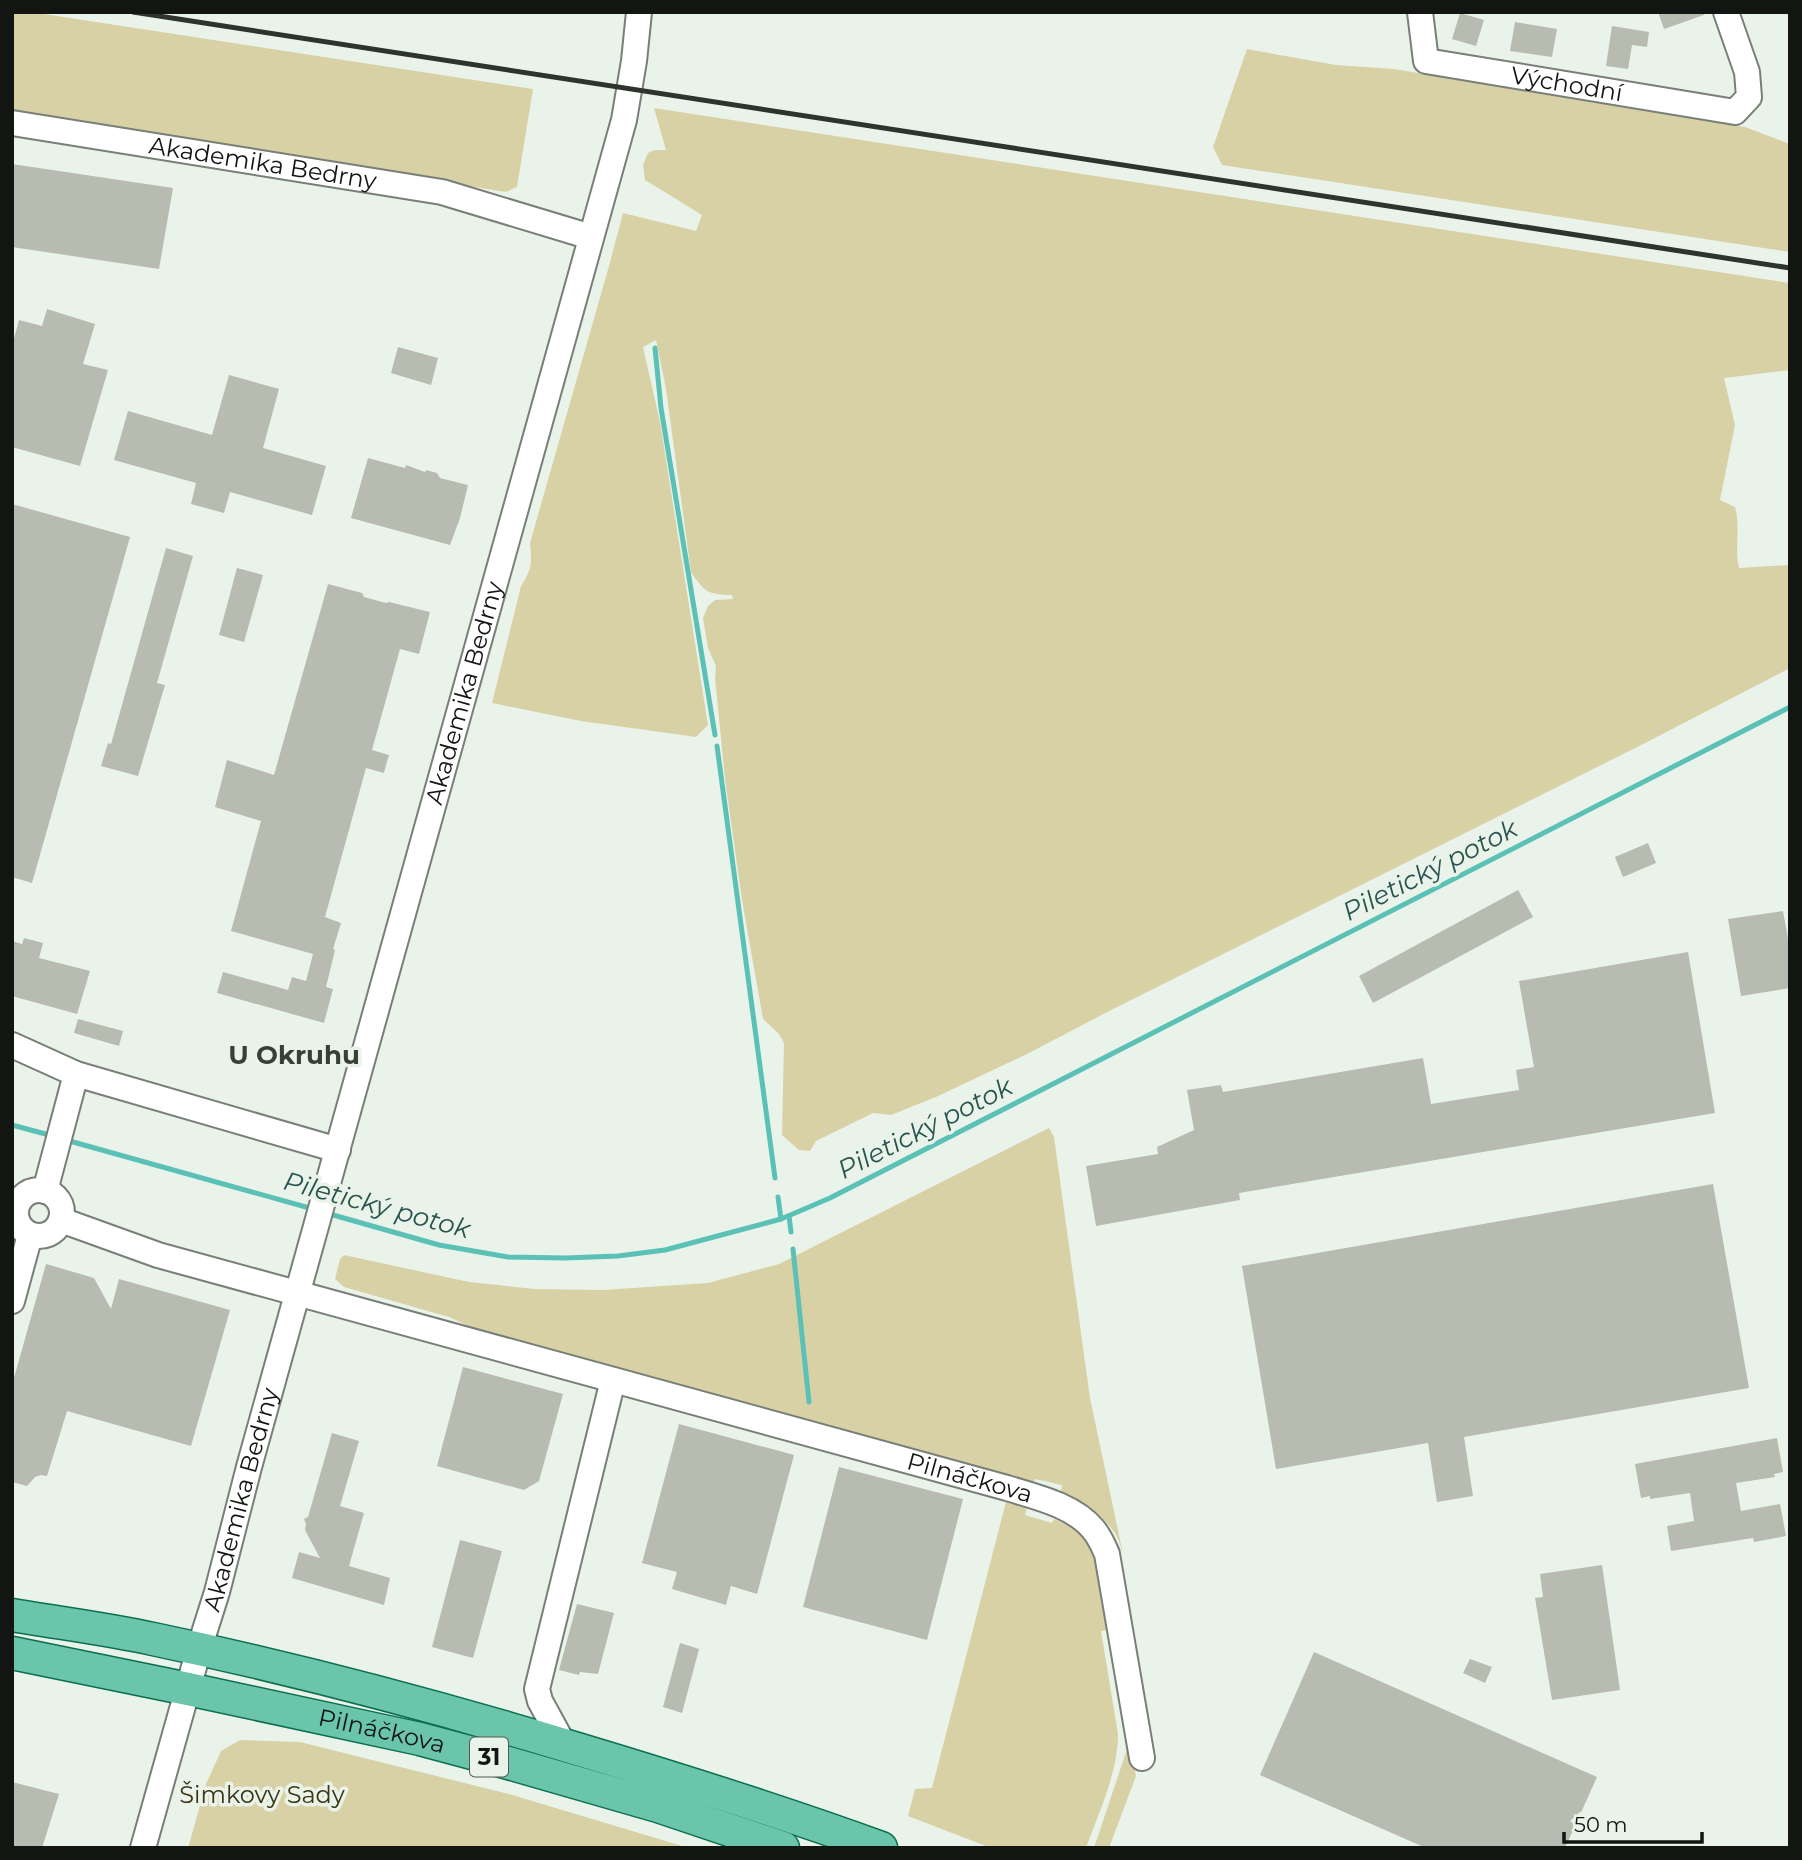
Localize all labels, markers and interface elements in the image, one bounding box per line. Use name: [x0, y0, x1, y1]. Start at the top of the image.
street label: Východní: [1509, 60, 1626, 107]
street label: Akademika Bedrny: [147, 130, 379, 195]
street label: Akademika Bedrny: [419, 578, 509, 807]
water label: Piletický potok: [1337, 811, 1524, 928]
district label: U Okruhu: [228, 1039, 360, 1071]
water label: Piletický potok: [832, 1069, 1019, 1186]
water label: Piletický potok: [280, 1165, 475, 1246]
street label: Akademika Bedrny: [197, 1385, 284, 1615]
street label: Pilnáčkova: [904, 1446, 1036, 1509]
street label: Pilnáčkova: [316, 1703, 449, 1759]
road number: 31: [470, 1738, 508, 1776]
park label: Šimkovy Sady: [179, 1780, 345, 1809]
scale bar: [1564, 1800, 1702, 1844]
text: 50 m: [1574, 1812, 1628, 1837]

